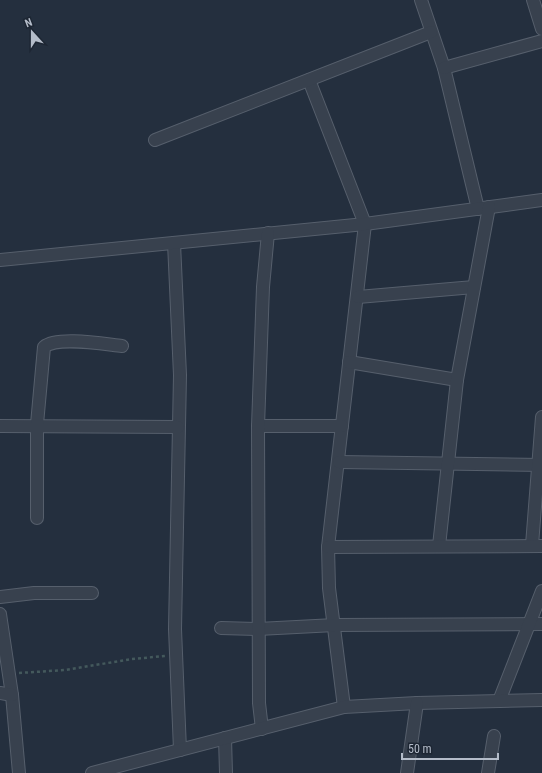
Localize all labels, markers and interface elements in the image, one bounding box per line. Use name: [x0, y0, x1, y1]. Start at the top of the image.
north arrow: [12, 12, 52, 52]
text: N: [23, 16, 34, 30]
scale bar: [402, 735, 498, 761]
text: 50 m: [408, 742, 432, 756]

